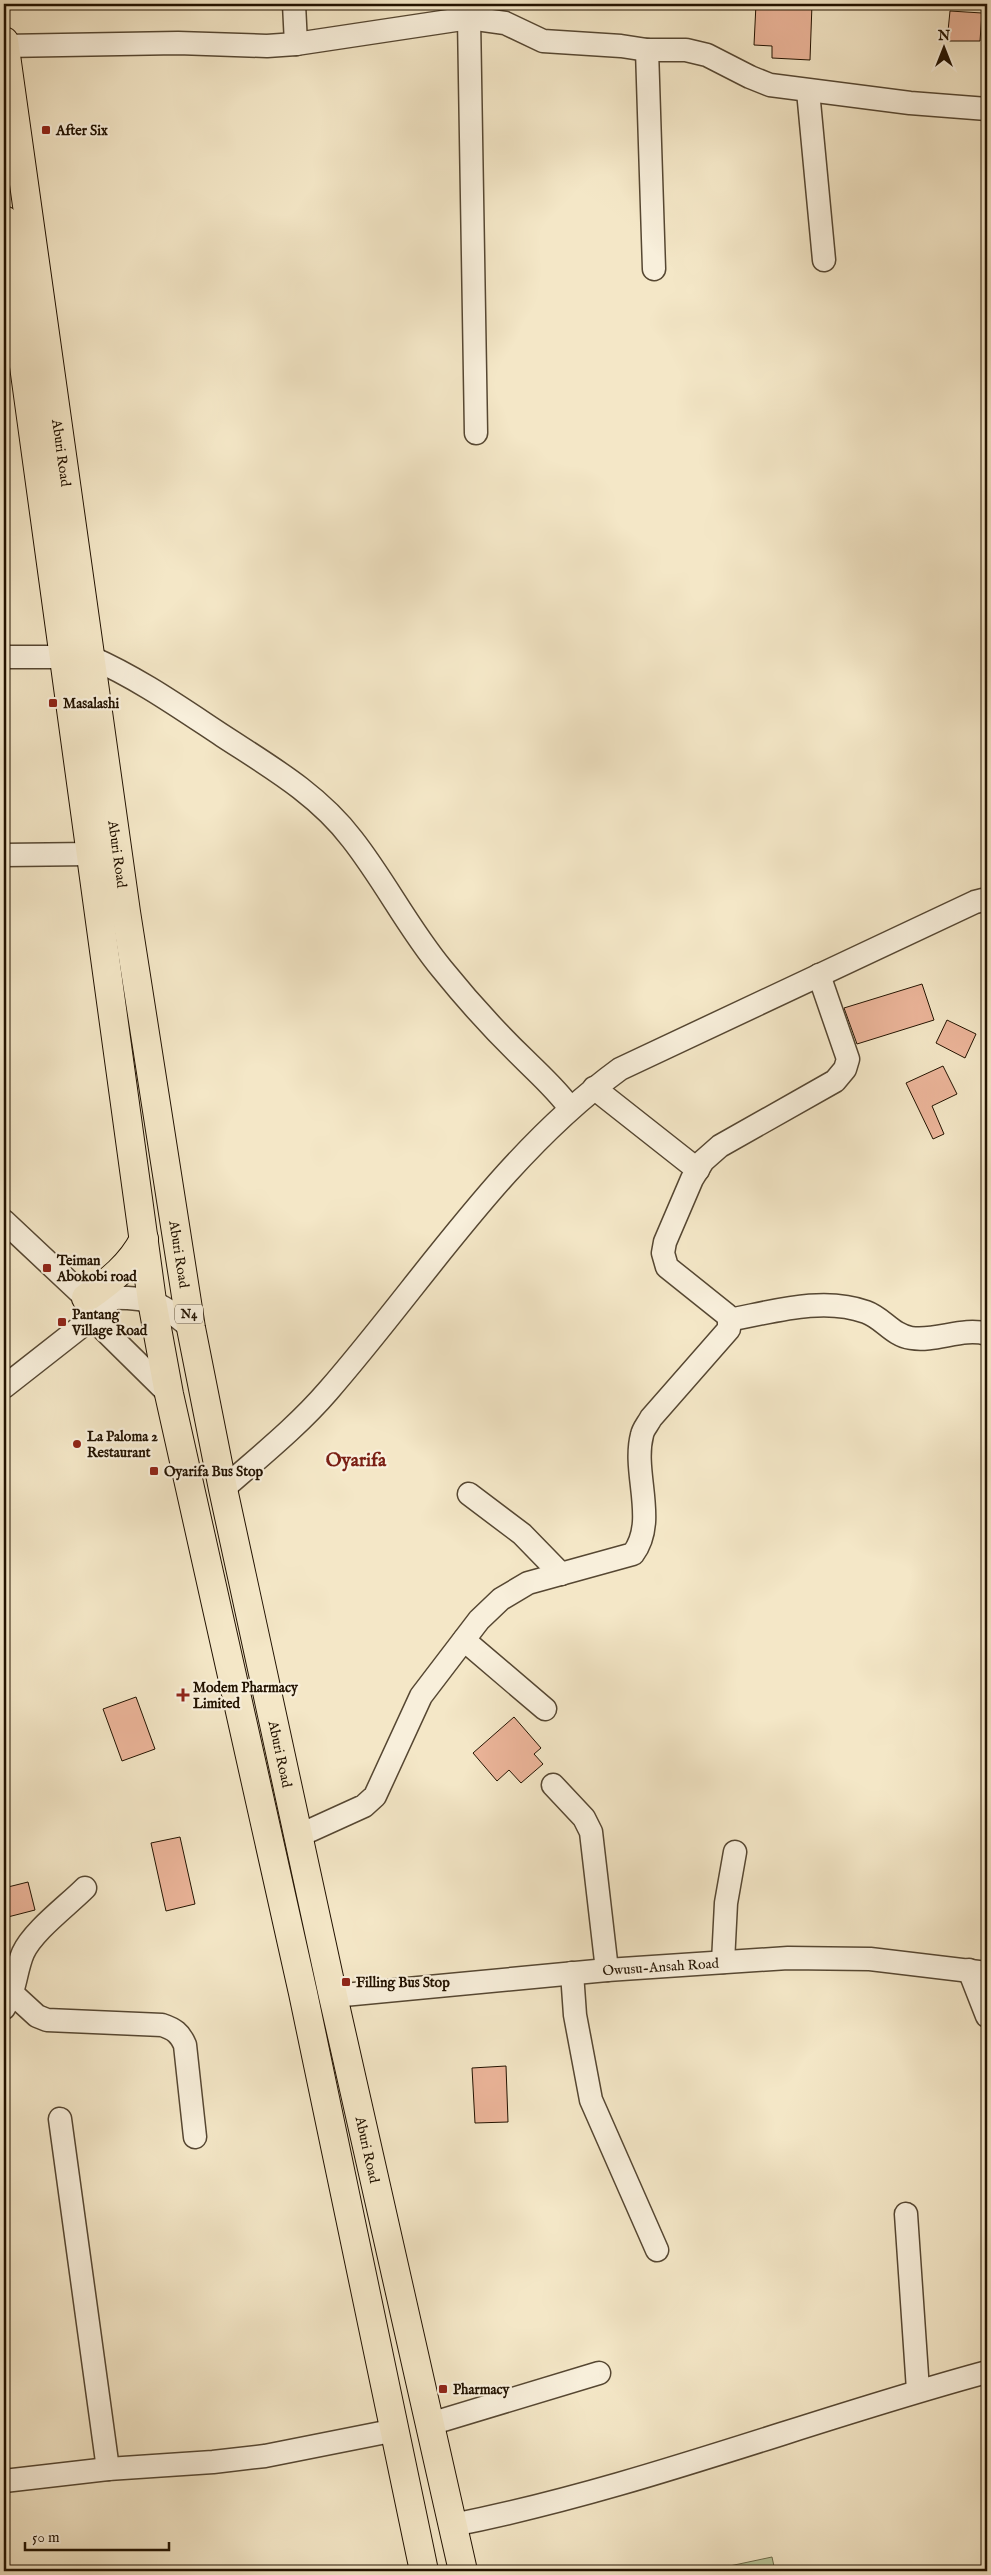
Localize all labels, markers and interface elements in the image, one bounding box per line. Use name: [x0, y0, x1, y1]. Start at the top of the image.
north arrow: [918, 22, 968, 72]
text: N: [937, 27, 950, 45]
place label: After Six: [55, 122, 108, 140]
marker: After Six: [40, 124, 52, 136]
street label: Aburi Road: [47, 417, 74, 488]
place label: Masalashi: [63, 695, 119, 713]
marker: Masalashi: [47, 697, 59, 709]
street label: Aburi Road: [103, 818, 131, 890]
street label: Aburi Road: [164, 1219, 193, 1290]
place label: Teiman Abokobi road: [56, 1252, 137, 1286]
marker: Teiman Abokobi road: [41, 1262, 53, 1274]
road number: N4: [175, 1305, 203, 1324]
place label: Pantang Village Road: [71, 1306, 148, 1340]
marker: Pantang Village Road: [56, 1316, 68, 1328]
place label: La Paloma 2 Restaurant: [87, 1428, 158, 1462]
marker: La Paloma 2 Restaurant: [71, 1438, 83, 1450]
district label: Oyarifa: [326, 1449, 387, 1473]
place label: Oyarifa Bus Stop: [164, 1463, 263, 1481]
marker: Oyarifa Bus Stop: [148, 1465, 160, 1477]
place label: Modem Pharmacy Limited: [193, 1679, 299, 1713]
marker: Modem Pharmacy Limited: [177, 1689, 189, 1701]
street label: Aburi Road: [263, 1718, 296, 1790]
street label: Owusu-Ansah Road: [602, 1955, 720, 1980]
place label: Filling Bus Stop: [356, 1974, 450, 1992]
marker: Filling Bus Stop: [340, 1976, 352, 1988]
street label: Aburi Road: [350, 2114, 383, 2185]
place label: Pharmacy: [453, 2381, 511, 2399]
marker: Pharmacy: [437, 2383, 449, 2395]
scale bar: [25, 2520, 169, 2552]
text: 50 m: [32, 2528, 60, 2547]

